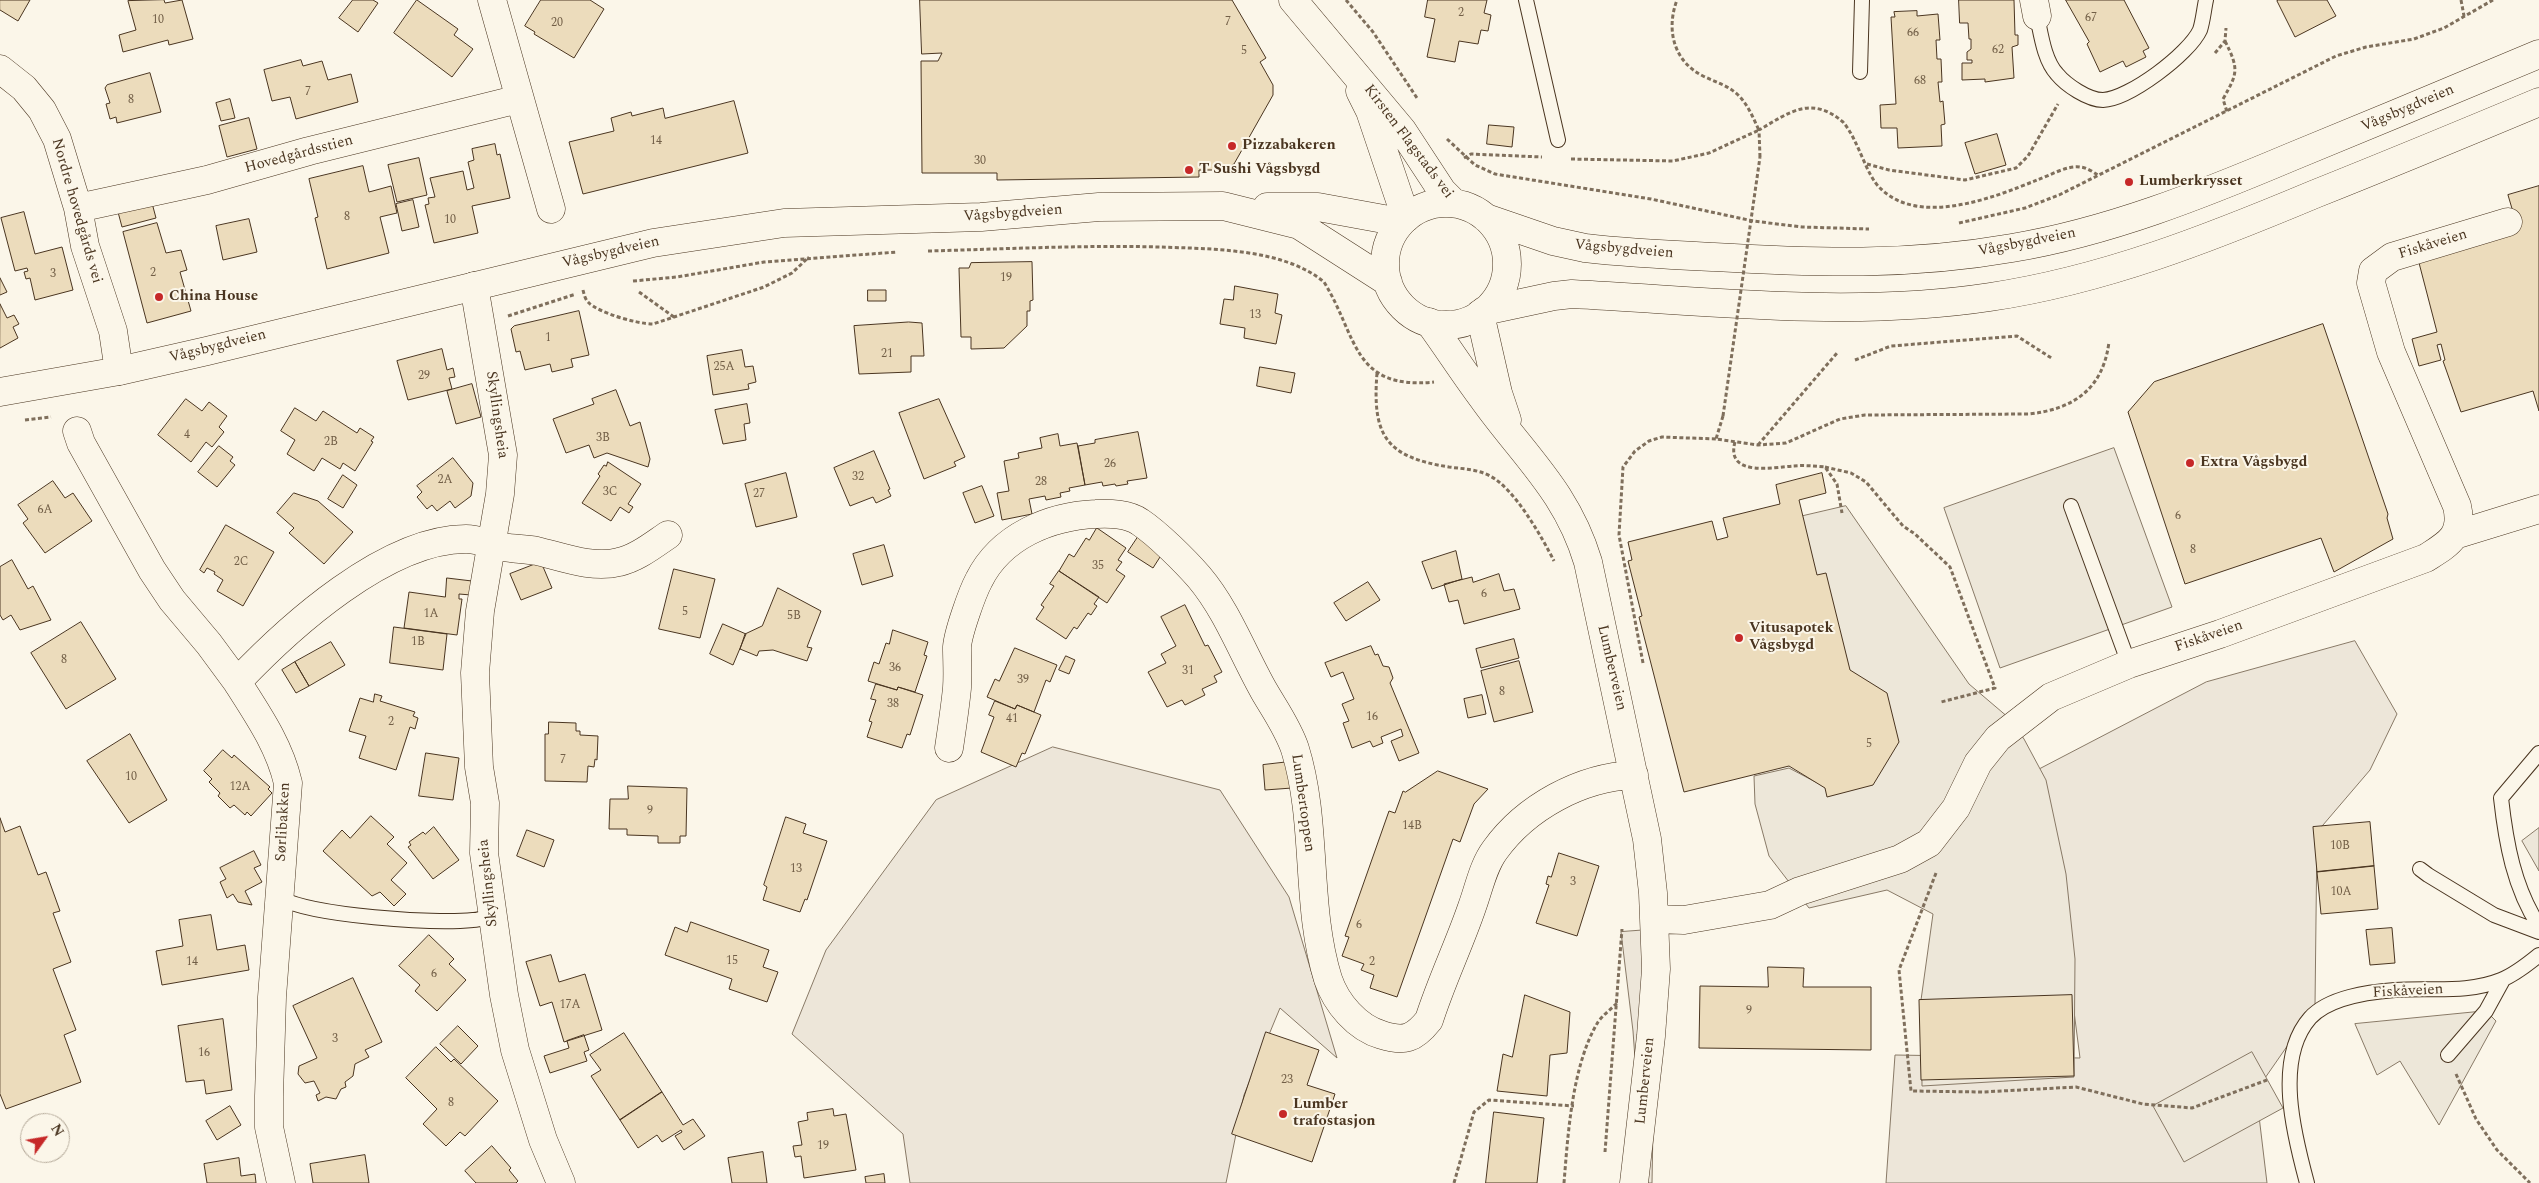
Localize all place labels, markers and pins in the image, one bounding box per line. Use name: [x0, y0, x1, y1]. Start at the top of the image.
place label: Pizzabakeren: [1242, 137, 1336, 155]
marker: Pizzabakeren: [1226, 140, 1238, 152]
place label: T Sushi Vågsbygd: [1199, 161, 1321, 179]
marker: T Sushi Vågsbygd: [1183, 164, 1195, 176]
place label: Lumberkrysset: [2139, 173, 2243, 191]
marker: Lumberkrysset: [2123, 176, 2135, 188]
place label: China House: [169, 288, 258, 306]
marker: China House: [153, 291, 165, 303]
place label: Extra Vågsbygd: [2200, 454, 2307, 472]
marker: Extra Vågsbygd: [2184, 457, 2196, 469]
place label: Vitusapotek Vågsbygd: [1749, 620, 1834, 655]
marker: Vitusapotek Vågsbygd: [1733, 632, 1745, 644]
place label: Lumber trafostasjon: [1293, 1096, 1376, 1131]
marker: Lumber trafostasjon: [1277, 1108, 1289, 1120]

